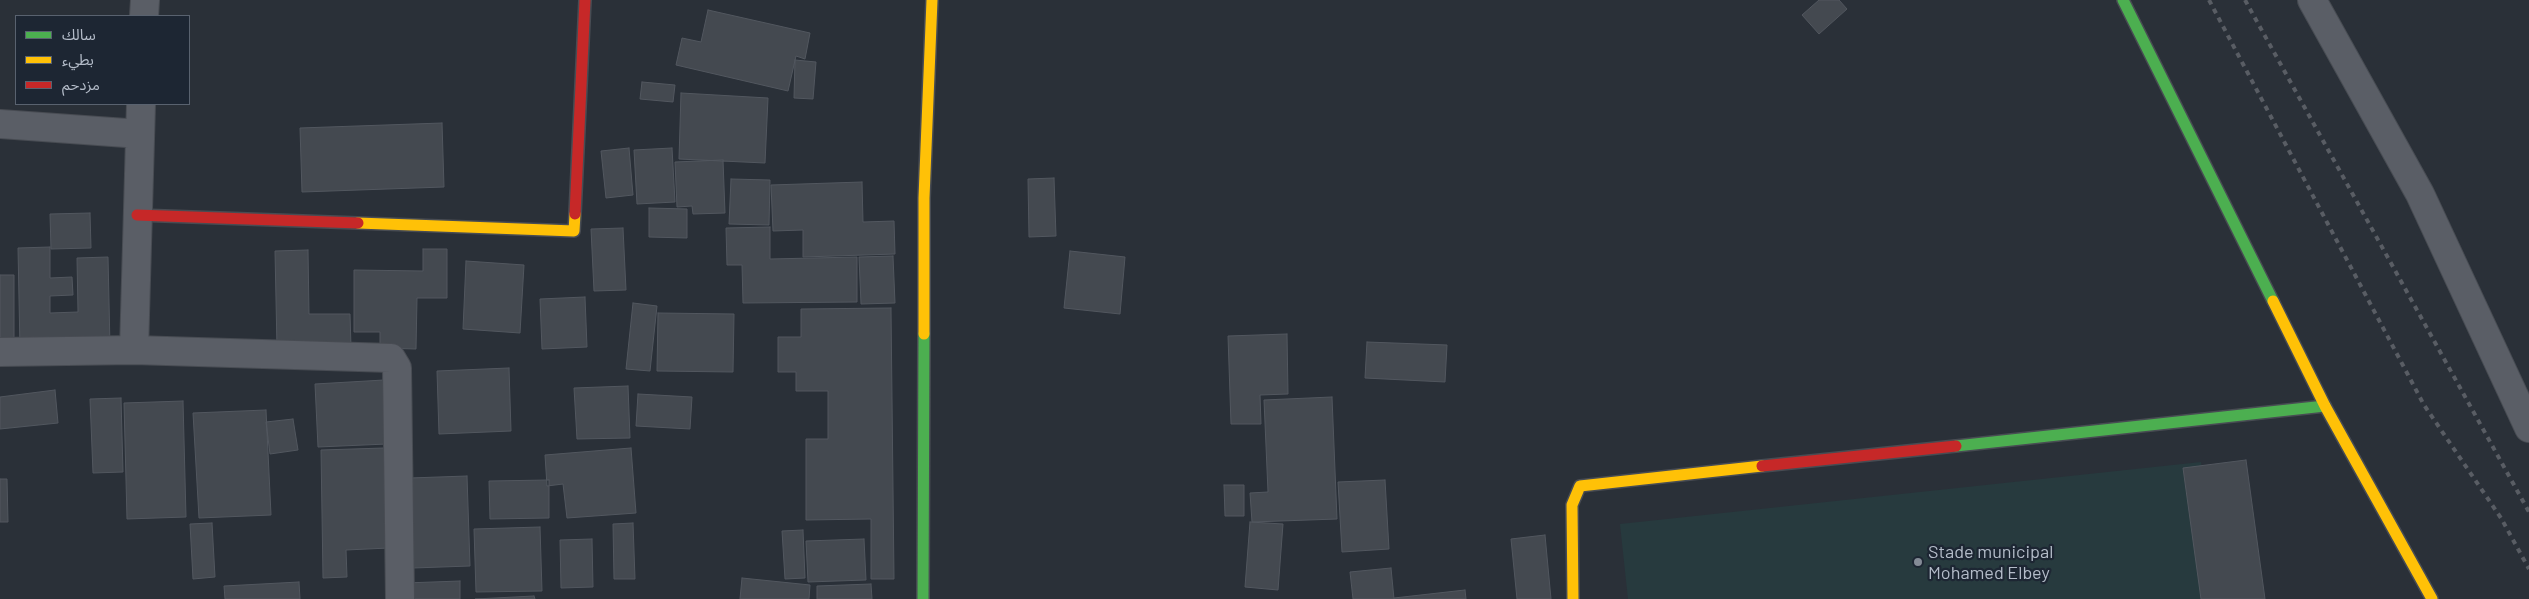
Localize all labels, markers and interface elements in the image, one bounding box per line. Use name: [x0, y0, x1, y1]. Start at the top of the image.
legend: [15, 15, 190, 105]
text: سالك: [62, 25, 96, 43]
text: بطيء: [62, 50, 94, 68]
text: مزدحم: [62, 75, 100, 93]
place label: Stade municipal Mohamed Elbey: [1928, 541, 2053, 584]
marker: Stade municipal Mohamed Elbey: [1912, 556, 1924, 568]

